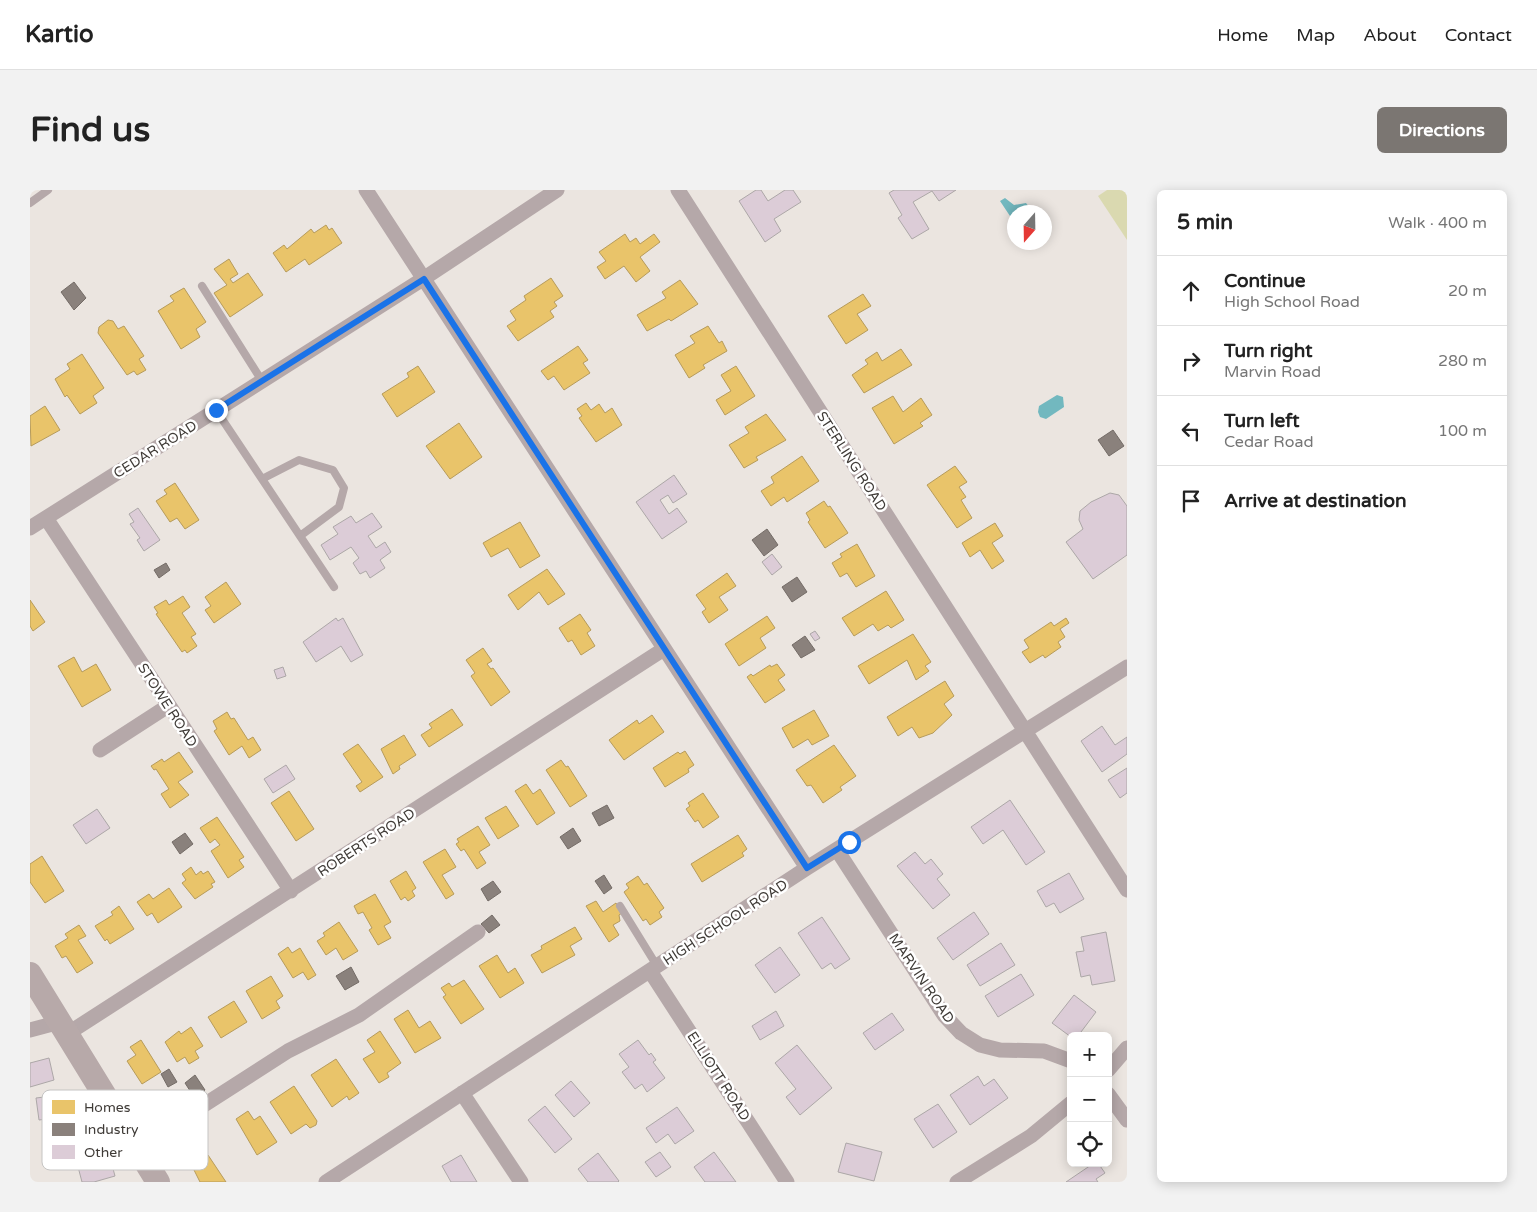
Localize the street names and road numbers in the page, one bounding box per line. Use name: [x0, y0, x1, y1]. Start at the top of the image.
street label: STERLING ROAD: [813, 408, 890, 514]
street label: CEDAR ROAD: [110, 417, 200, 482]
street label: STOWE ROAD: [134, 660, 201, 750]
street label: ROBERTS ROAD: [314, 805, 418, 880]
street label: HIGH SCHOOL ROAD: [660, 876, 791, 969]
street label: MARVIN ROAD: [885, 930, 958, 1026]
street label: ELLIOTT ROAD: [683, 1029, 754, 1124]

